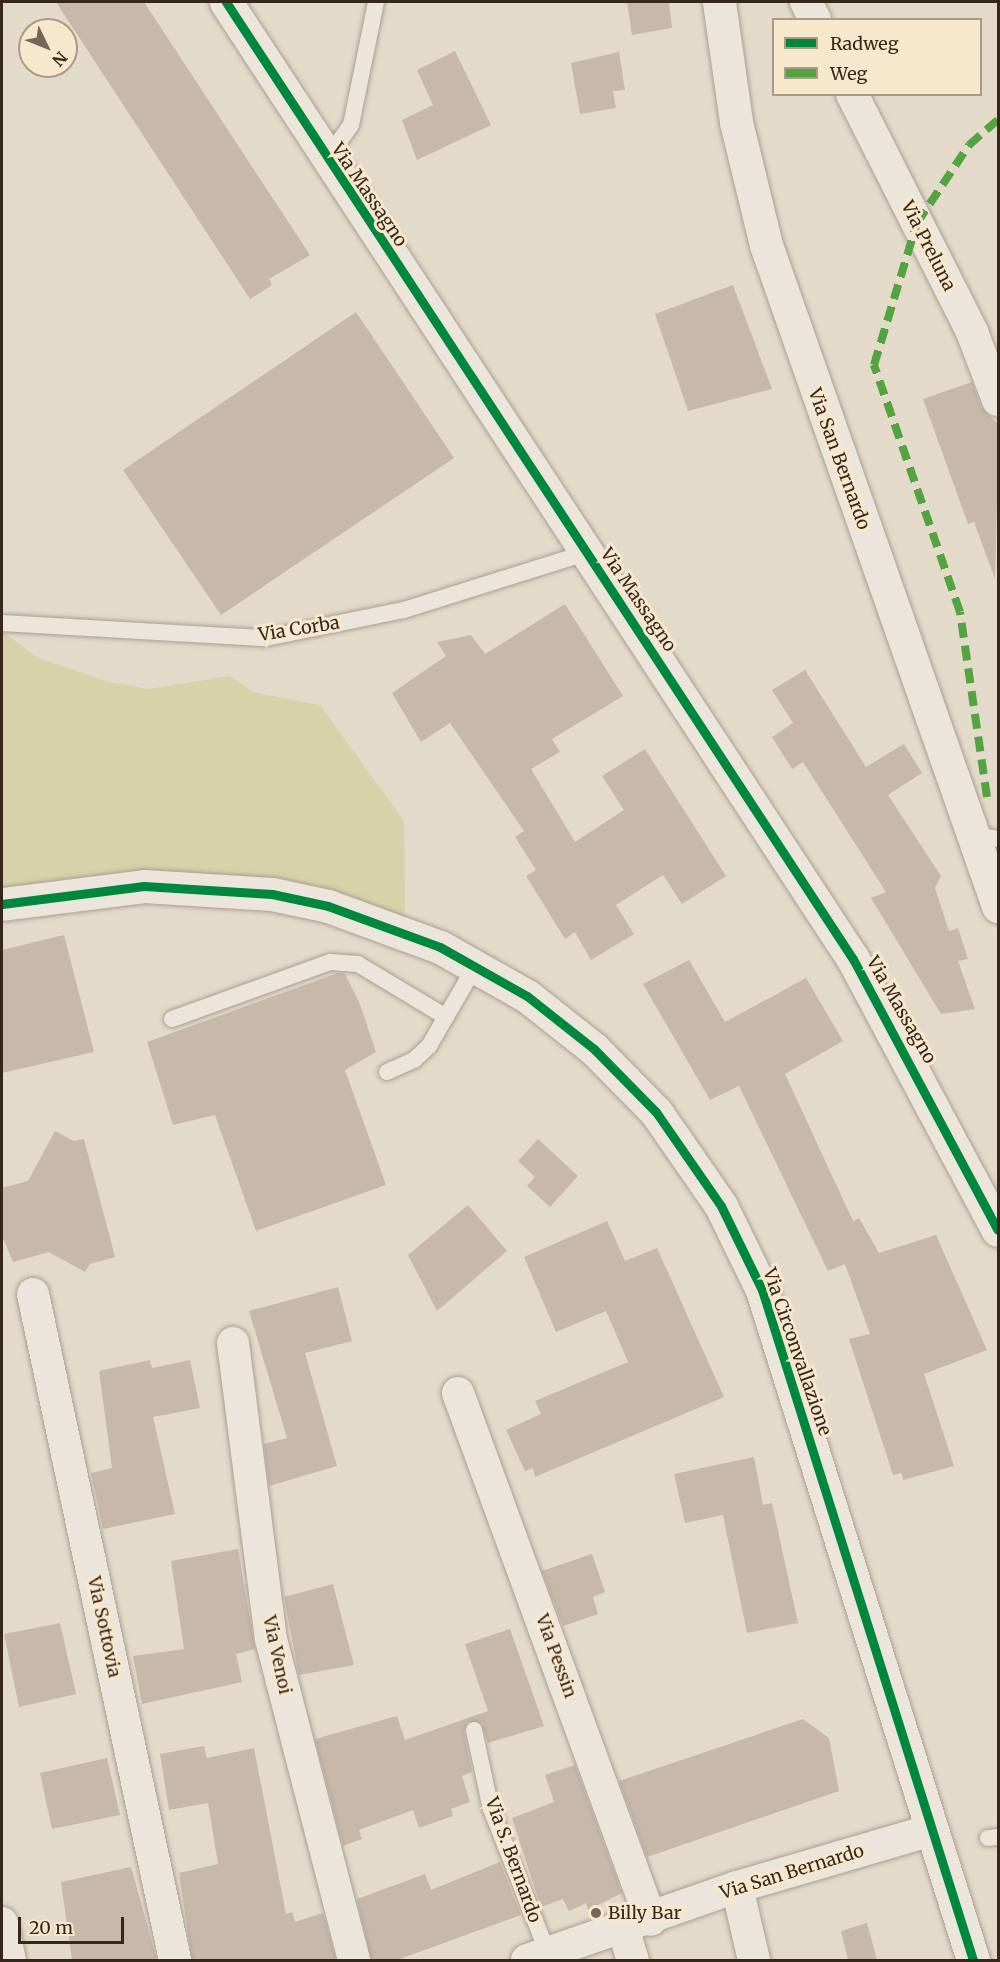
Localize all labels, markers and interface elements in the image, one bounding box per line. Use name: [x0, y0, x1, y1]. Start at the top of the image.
north arrow: [18, 18, 78, 78]
legend: [772, 18, 982, 96]
text: Radweg: [830, 32, 899, 55]
text: N: [48, 47, 71, 70]
text: Weg: [830, 62, 867, 85]
street label: Via Massagno: [326, 139, 412, 251]
street label: Via Preluna: [896, 197, 960, 295]
street label: Via San Bernardo: [803, 385, 875, 533]
street label: Via Massagno: [595, 544, 681, 656]
street label: Via Corba: [257, 612, 341, 646]
street label: Via Massagno: [862, 953, 940, 1067]
street label: Via Circonvallazione: [758, 1265, 836, 1439]
street label: Via Sottovia: [83, 1574, 125, 1680]
street label: Via Pessin: [531, 1611, 581, 1701]
street label: Via Venoi: [258, 1614, 296, 1696]
street label: Via S. Bernardo: [480, 1794, 546, 1926]
street label: Via San Bernardo: [718, 1840, 866, 1904]
place label: Billy Bar: [608, 1902, 682, 1924]
scale bar: [21, 1905, 128, 1943]
marker: Billy Bar: [589, 1906, 603, 1920]
text: 20 m: [29, 1916, 73, 1939]

